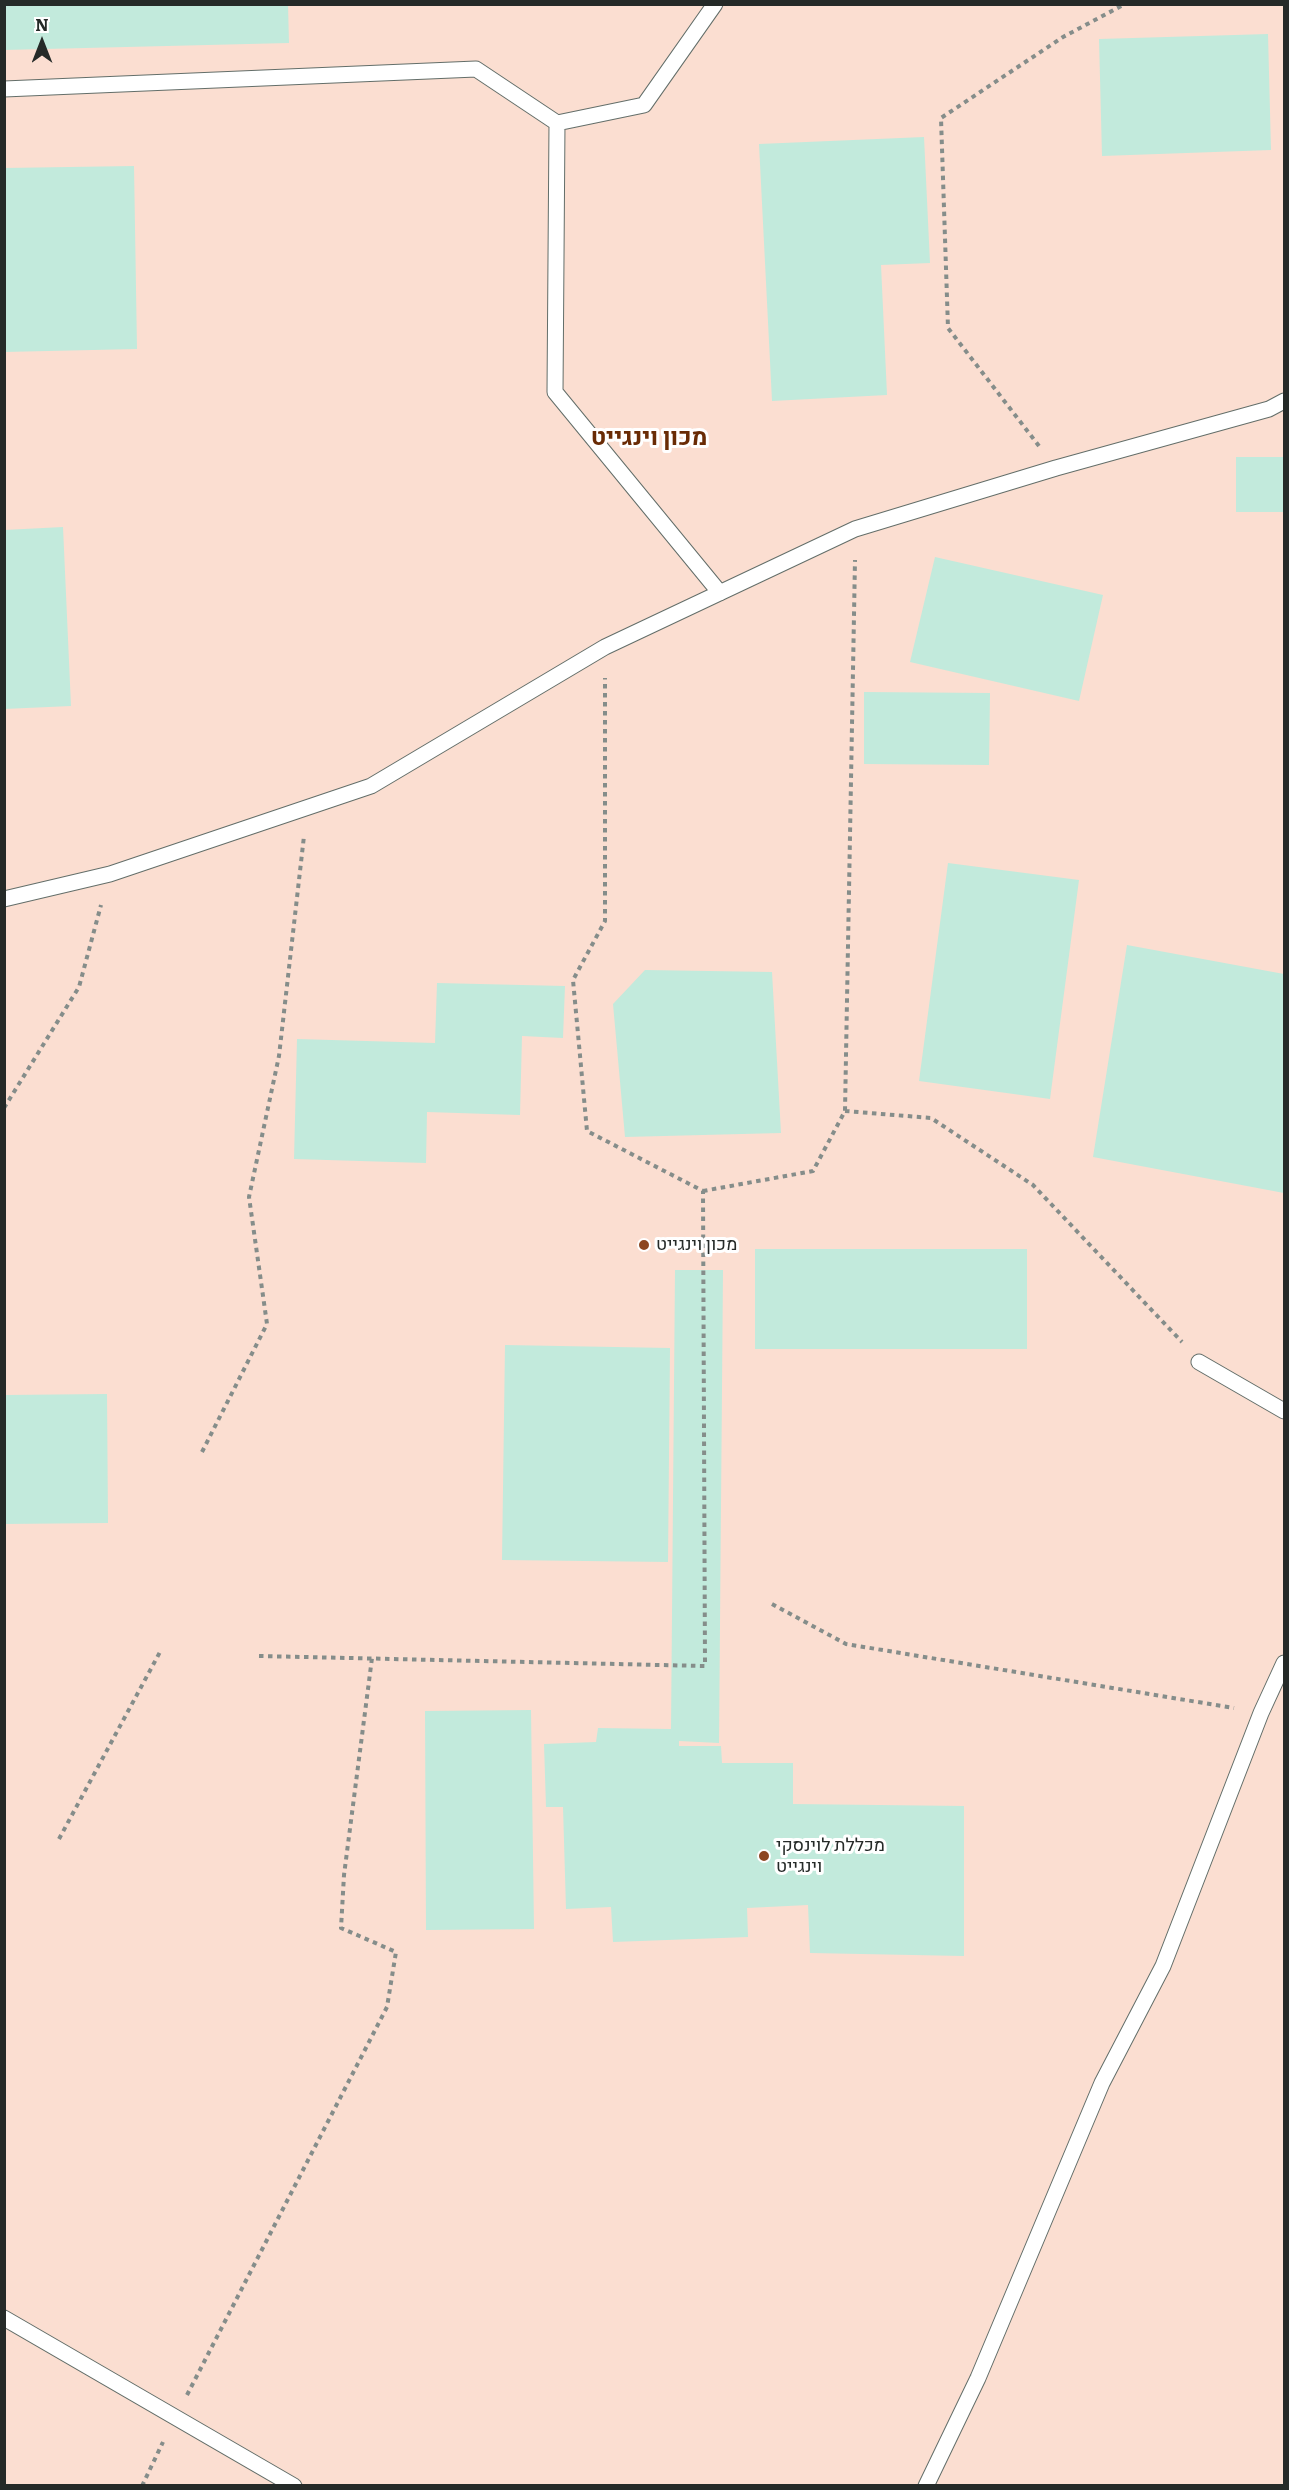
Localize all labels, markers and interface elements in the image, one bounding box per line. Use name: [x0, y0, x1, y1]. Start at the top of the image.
north arrow: [12, 12, 72, 72]
text: N: [35, 12, 49, 36]
district label: מכון וינגייט: [591, 424, 707, 452]
place label: מכון וינגייט: [656, 1234, 737, 1256]
marker: מכון וינגייט: [637, 1238, 651, 1252]
place label: מכללת לוינסקי וינגייט: [776, 1835, 885, 1878]
marker: מכללת לוינסקי וינגייט: [757, 1849, 771, 1863]

